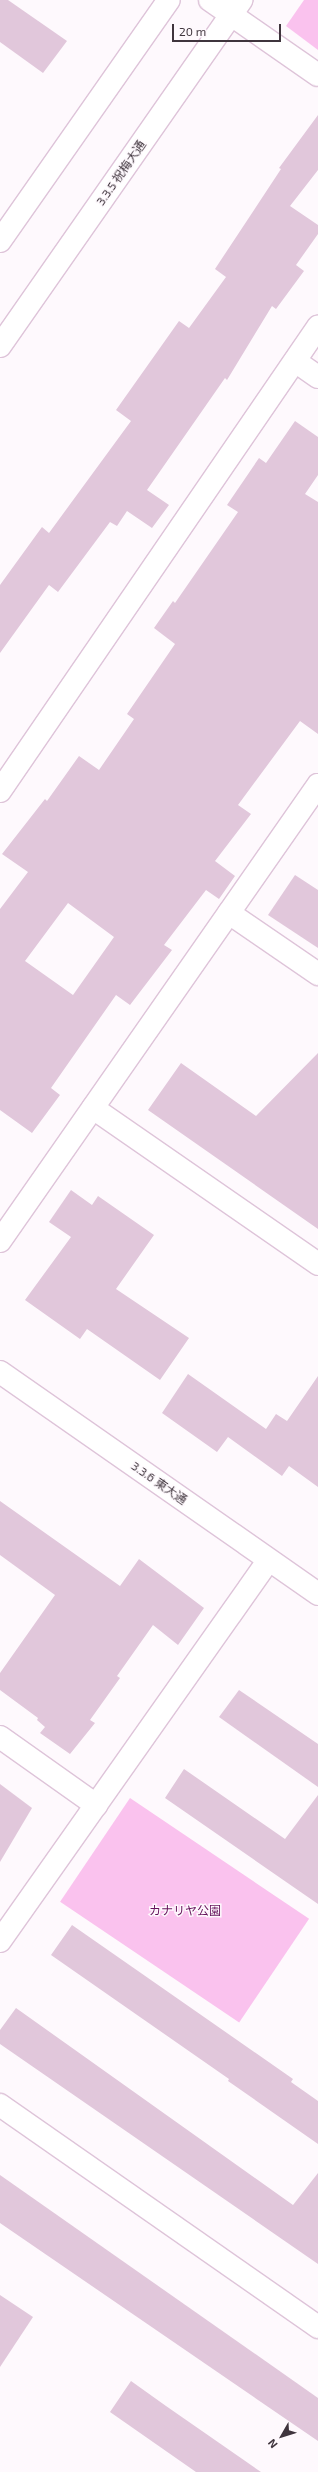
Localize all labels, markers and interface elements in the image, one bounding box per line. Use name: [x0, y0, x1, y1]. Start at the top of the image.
scale bar: [174, 16, 283, 42]
text: 20 m: [179, 24, 206, 38]
street label: 3.3.5 祝梅大通: [93, 138, 149, 208]
street label: 3.3.6 東大通: [129, 1459, 189, 1507]
park label: カナリヤ公園: [149, 1904, 221, 1918]
north arrow: [262, 2416, 302, 2456]
text: N: [265, 2437, 280, 2451]

